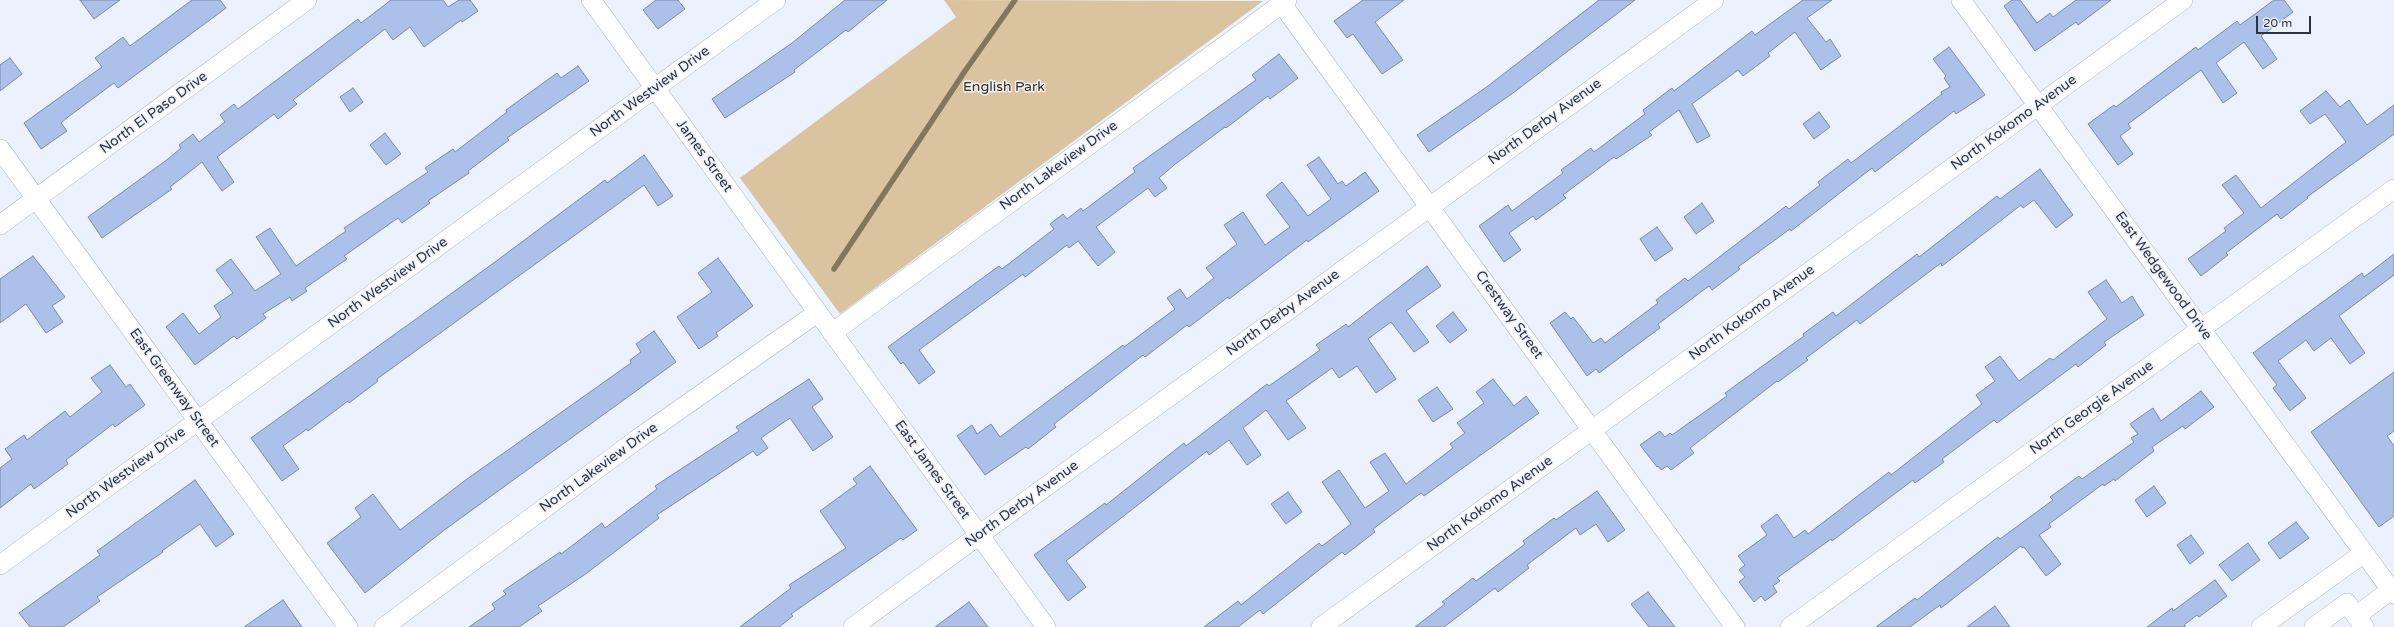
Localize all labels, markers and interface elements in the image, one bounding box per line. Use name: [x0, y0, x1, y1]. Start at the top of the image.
scale bar: [2258, 8, 2313, 34]
text: 20 m: [2263, 16, 2292, 30]
street label: North Westview Drive: [587, 43, 713, 141]
street label: North El Paso Drive: [97, 68, 211, 158]
street label: North Kokomo Avenue: [1948, 72, 2080, 174]
street label: North Derby Avenue: [1485, 75, 1605, 169]
park label: English Park: [963, 79, 1045, 95]
street label: James Street: [672, 116, 736, 196]
street label: North Lakeview Drive: [997, 118, 1121, 214]
street label: East Wedgewood Drive: [2111, 209, 2215, 343]
street label: North Westview Drive: [325, 234, 451, 332]
street label: North Kokomo Avenue: [1686, 262, 1818, 364]
street label: North Derby Avenue: [1223, 266, 1343, 360]
street label: Crestway Street: [1471, 268, 1547, 362]
street label: East Greenway Street: [125, 326, 223, 450]
street label: North Georgie Avenue: [2027, 358, 2157, 458]
street label: East James Street: [891, 417, 973, 523]
street label: North Lakeview Drive: [537, 420, 661, 516]
street label: North Westview Drive: [63, 424, 189, 522]
street label: North Kokomo Avenue: [1424, 453, 1556, 555]
street label: North Derby Avenue: [962, 457, 1082, 551]

